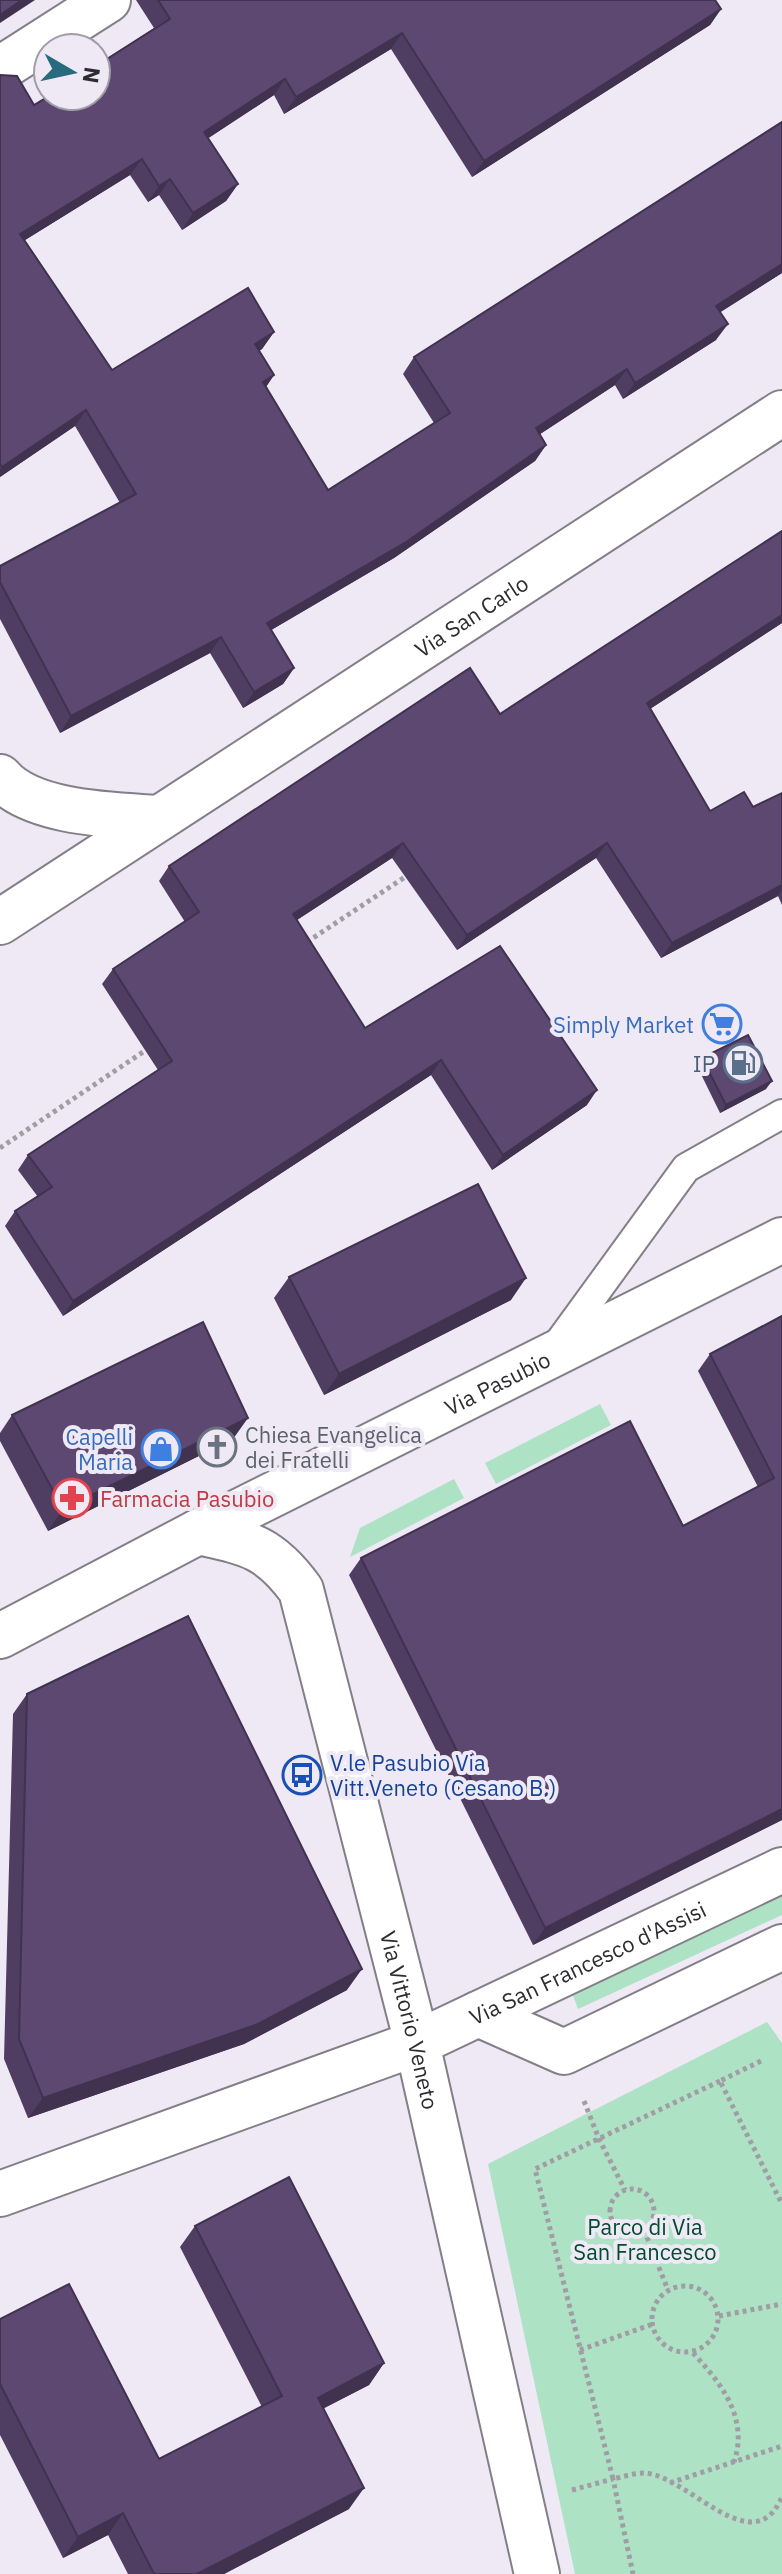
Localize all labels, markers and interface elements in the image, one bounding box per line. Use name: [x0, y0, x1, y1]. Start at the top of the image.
north arrow: [32, 32, 112, 112]
text: N: [77, 65, 108, 85]
street label: Via San Carlo: [409, 568, 533, 663]
supermarket icon: Simply Market: [701, 1003, 743, 1045]
place label: Simply Market: [553, 1010, 694, 1039]
fuel station icon: IP: [722, 1042, 764, 1084]
place label: IP: [693, 1049, 715, 1078]
street label: Via Pasubio: [439, 1344, 555, 1421]
place label: Chiesa Evangelica dei Fratelli: [245, 1420, 422, 1474]
place label: Capelli Maria: [65, 1422, 133, 1476]
church icon: Chiesa Evangelica dei Fratelli: [196, 1426, 238, 1468]
shop icon: Capelli Maria: [140, 1428, 182, 1470]
pharmacy icon: Farmacia Pasubio: [51, 1477, 93, 1519]
place label: Farmacia Pasubio: [100, 1484, 274, 1513]
place label: V.le Pasubio Via Vitt.Veneto (Cesano B.): [330, 1748, 556, 1802]
bus stop icon: V.le Pasubio Via Vitt.Veneto (Cesano B.): [281, 1754, 323, 1796]
street label: Via San Francesco d'Assisi: [464, 1894, 710, 2031]
street label: Via Vittorio Veneto: [374, 1928, 446, 2112]
park label: Parco di Via San Francesco: [573, 2212, 717, 2266]

